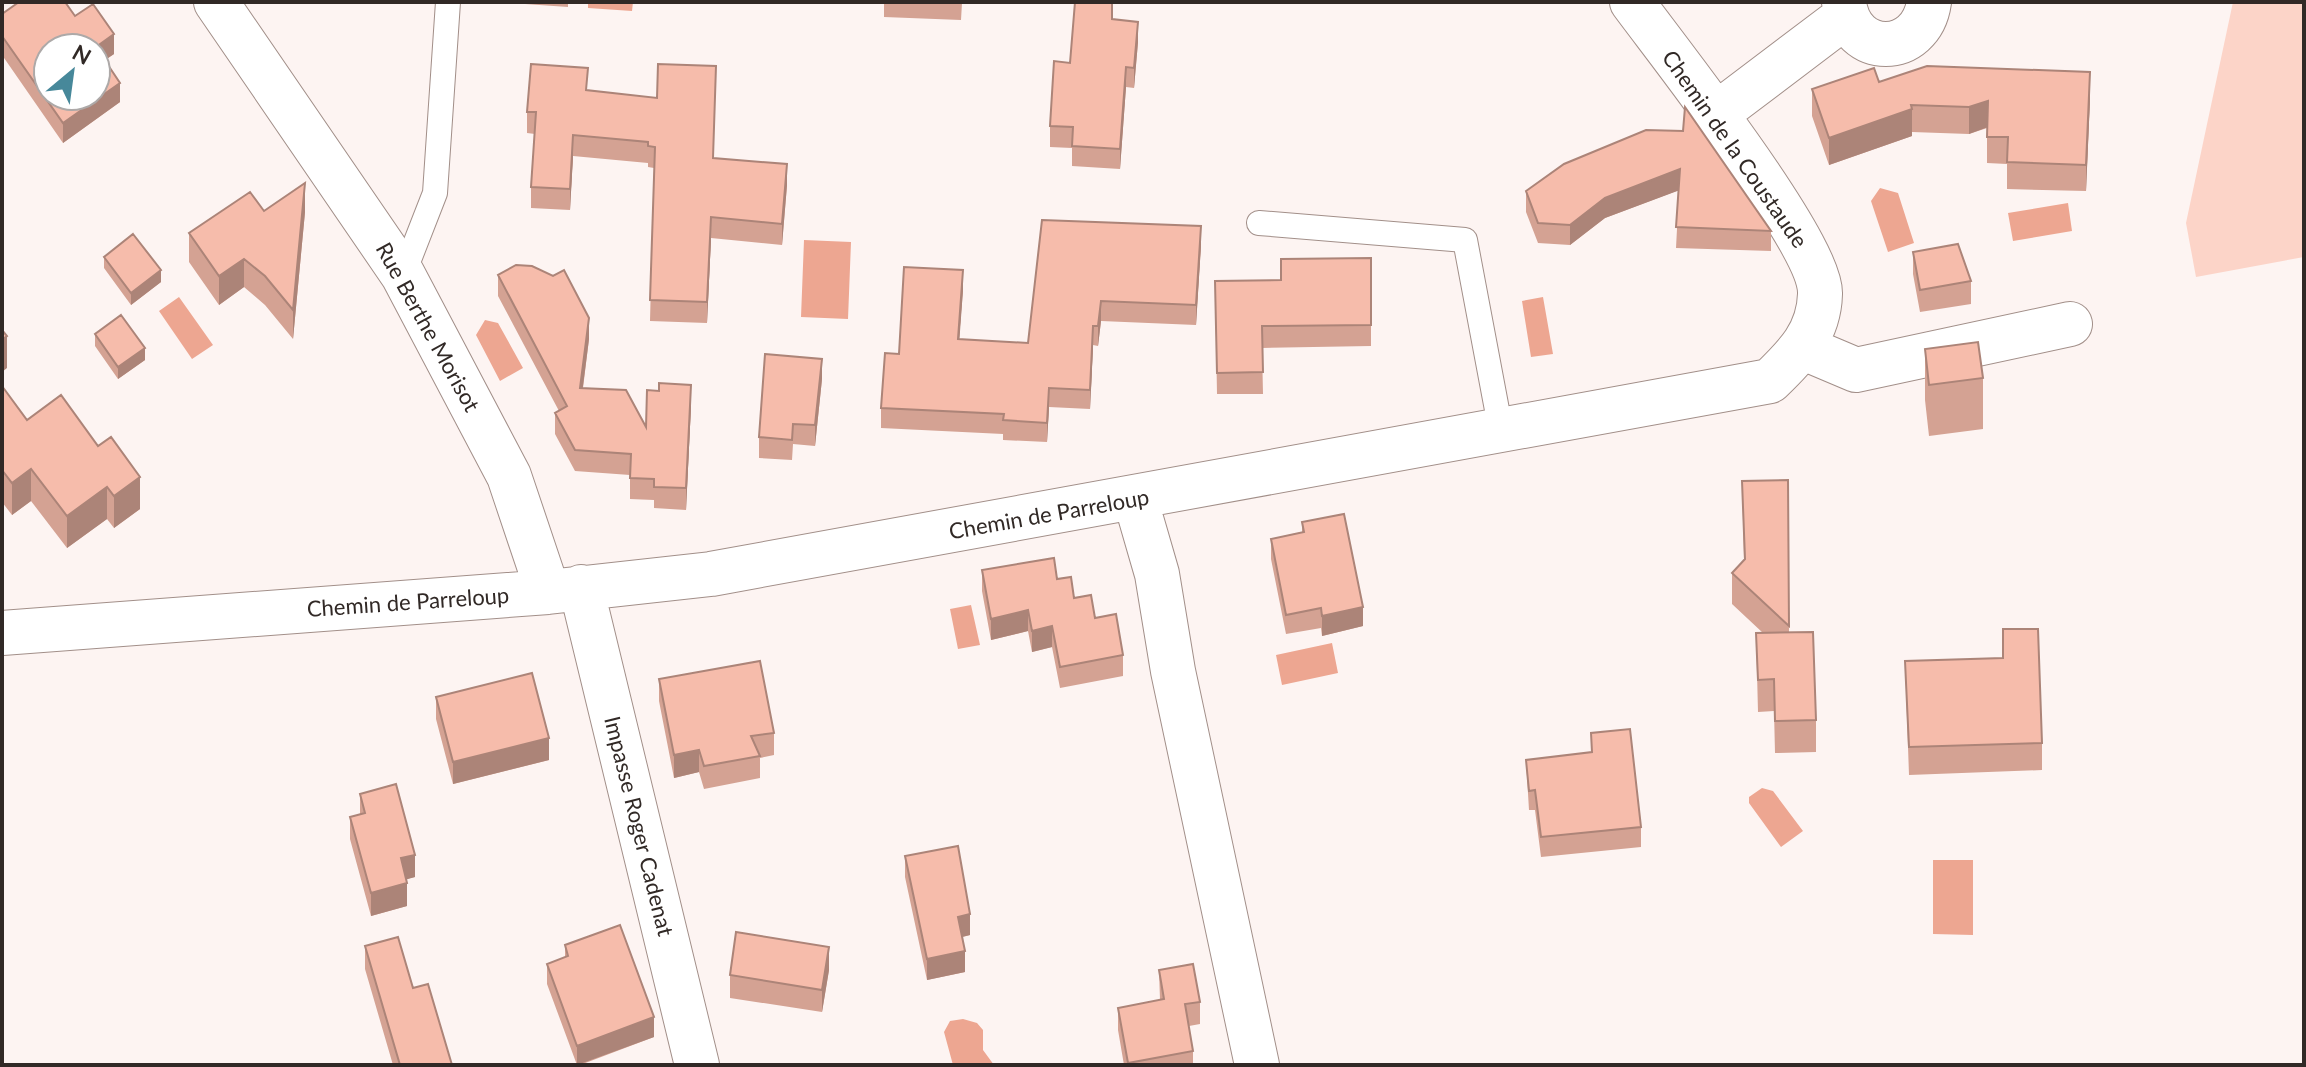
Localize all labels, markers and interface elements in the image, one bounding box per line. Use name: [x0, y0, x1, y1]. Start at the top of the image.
north arrow: [32, 32, 112, 112]
text: N: [68, 38, 96, 70]
street label: Chemin de la Coustaude: [1657, 45, 1814, 253]
street label: Rue Berthe Morisot: [371, 237, 486, 416]
street label: Chemin de Parreloup: [947, 483, 1151, 544]
street label: Chemin de Parreloup: [306, 581, 510, 622]
street label: Impasse Roger Cadenat: [599, 713, 680, 939]

